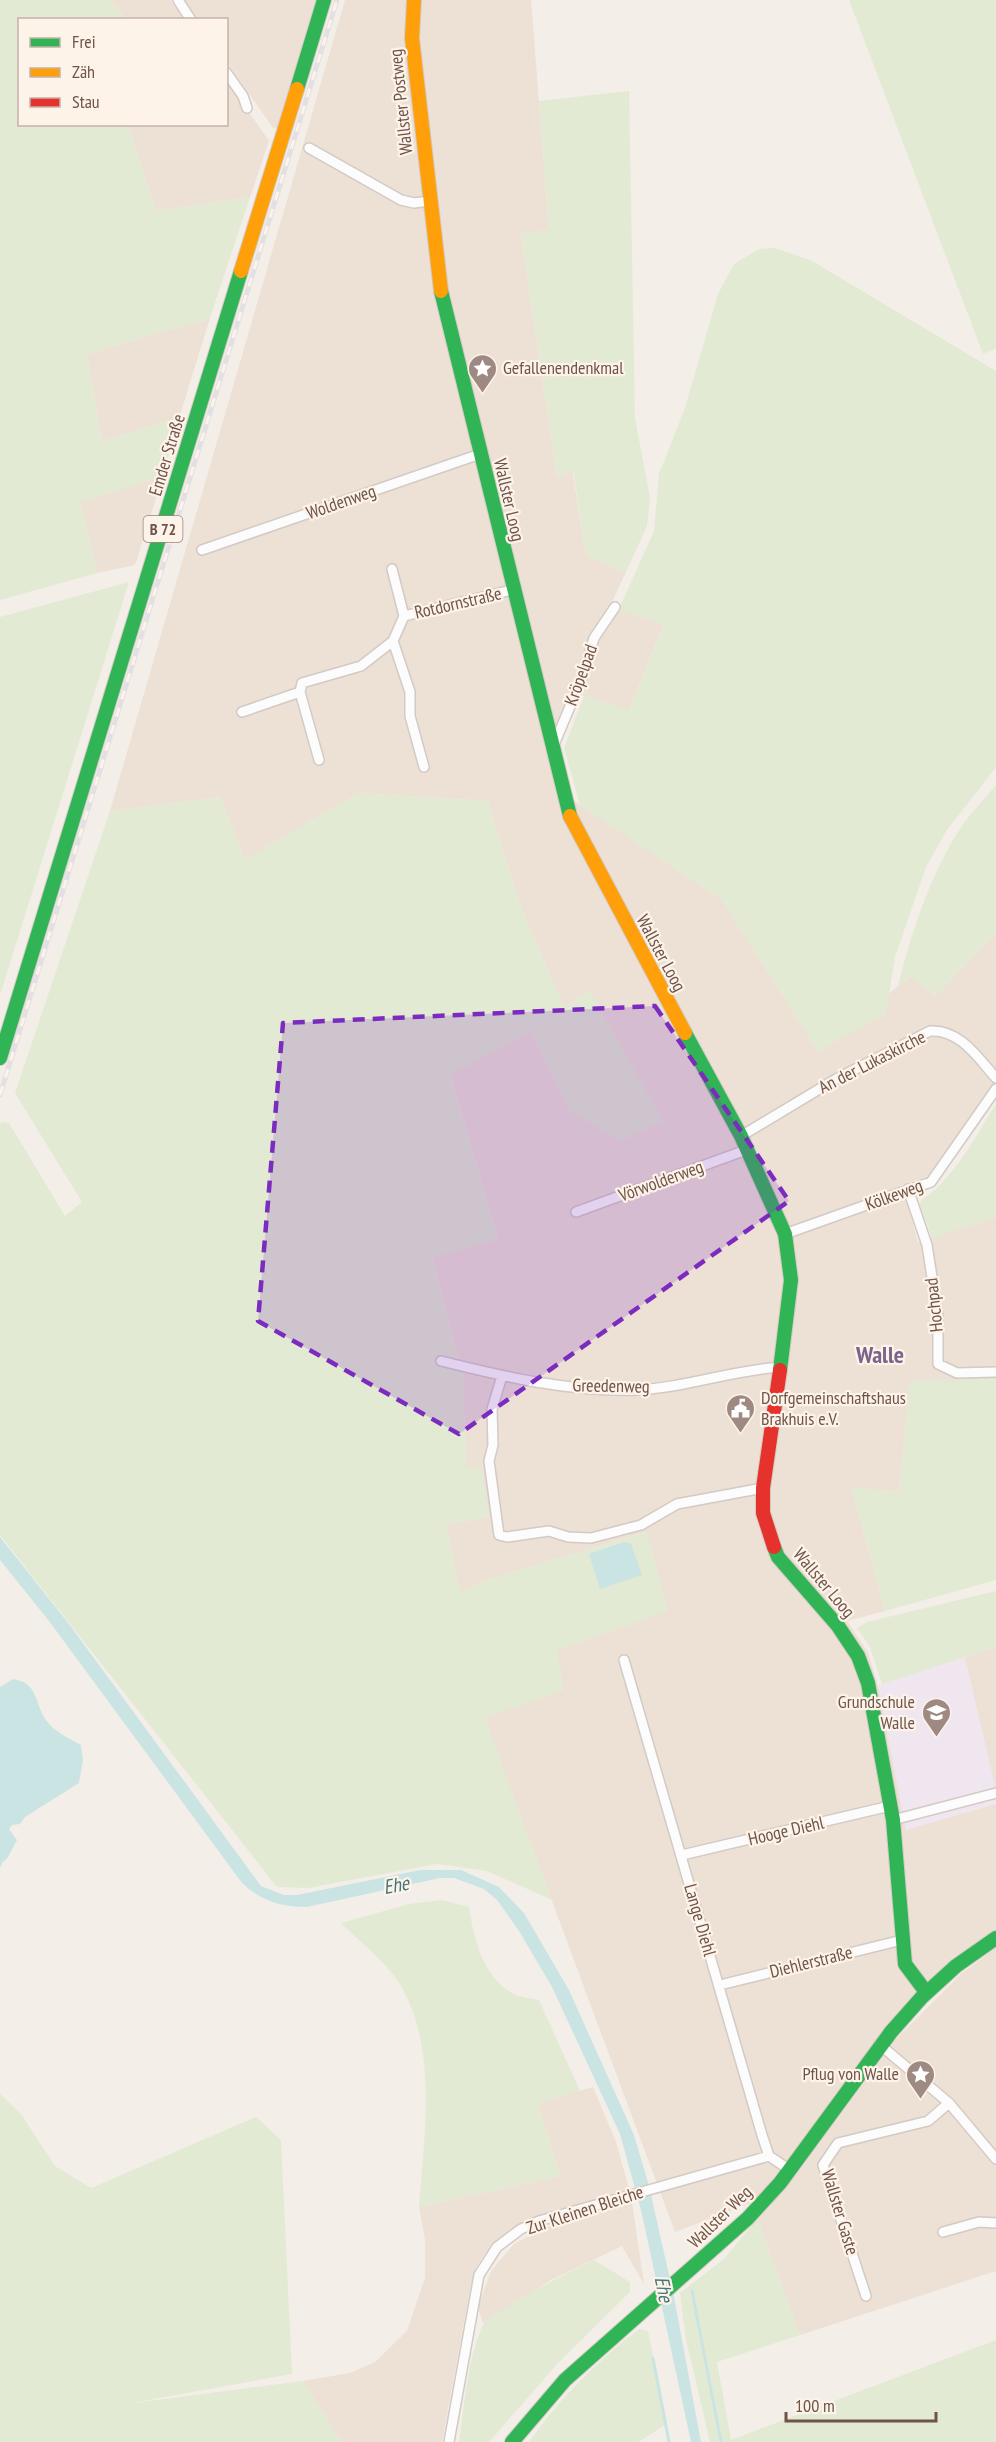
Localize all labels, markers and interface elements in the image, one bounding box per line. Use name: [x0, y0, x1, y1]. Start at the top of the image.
legend: [18, 18, 228, 126]
text: Frei: [72, 30, 96, 53]
street label: Wallster Postweg: [384, 48, 417, 156]
text: Zäh: [72, 60, 95, 83]
text: Stau: [72, 90, 100, 113]
place icon: Gefallenendenkmal: [466, 352, 498, 394]
place label: Gefallenendenkmal: [503, 356, 624, 379]
street label: Emder Straße: [143, 411, 190, 499]
street label: Wallster Loog: [489, 456, 530, 543]
street label: Woldenweg: [303, 479, 379, 524]
road number: B 72: [144, 516, 182, 542]
street label: Rotdornstraße: [412, 581, 504, 624]
street label: Kröpelpad: [559, 641, 602, 709]
street label: Wallster Loog: [632, 910, 691, 995]
street label: An der Lukaskirche: [814, 1025, 929, 1098]
street label: Vörwolderweg: [614, 1155, 706, 1207]
street label: Kölkeweg: [862, 1174, 926, 1216]
street label: Hochpad: [919, 1277, 948, 1333]
district label: Walle: [855, 1339, 904, 1370]
street label: Greedenweg: [572, 1373, 650, 1398]
place label: Dorfgemeinschaftshaus Brakhuis e.V.: [761, 1386, 906, 1430]
public building icon: Dorfgemeinschaftshaus Brakhuis e.V.: [724, 1392, 756, 1434]
street label: Wallster Loog: [789, 1543, 860, 1622]
place label: Grundschule Walle: [838, 1690, 915, 1734]
school or university icon: Grundschule Walle: [920, 1696, 952, 1738]
street label: Hooge Diehl: [746, 1810, 827, 1850]
water label: Ehe: [381, 1869, 413, 1900]
street label: Lange Diehl: [679, 1881, 722, 1959]
street label: Diehlerstraße: [767, 1940, 855, 1983]
place icon: Pflug von Walle: [904, 2058, 936, 2100]
place label: Pflug von Walle: [802, 2062, 899, 2085]
street label: Wallster Gaste: [817, 2166, 864, 2258]
street label: Zur Kleinen Bleiche: [524, 2180, 646, 2239]
street label: Wallster Weg: [683, 2180, 757, 2253]
water label: Ehe: [649, 2274, 680, 2306]
scale bar: [786, 2385, 936, 2423]
text: 100 m: [795, 2394, 835, 2417]

